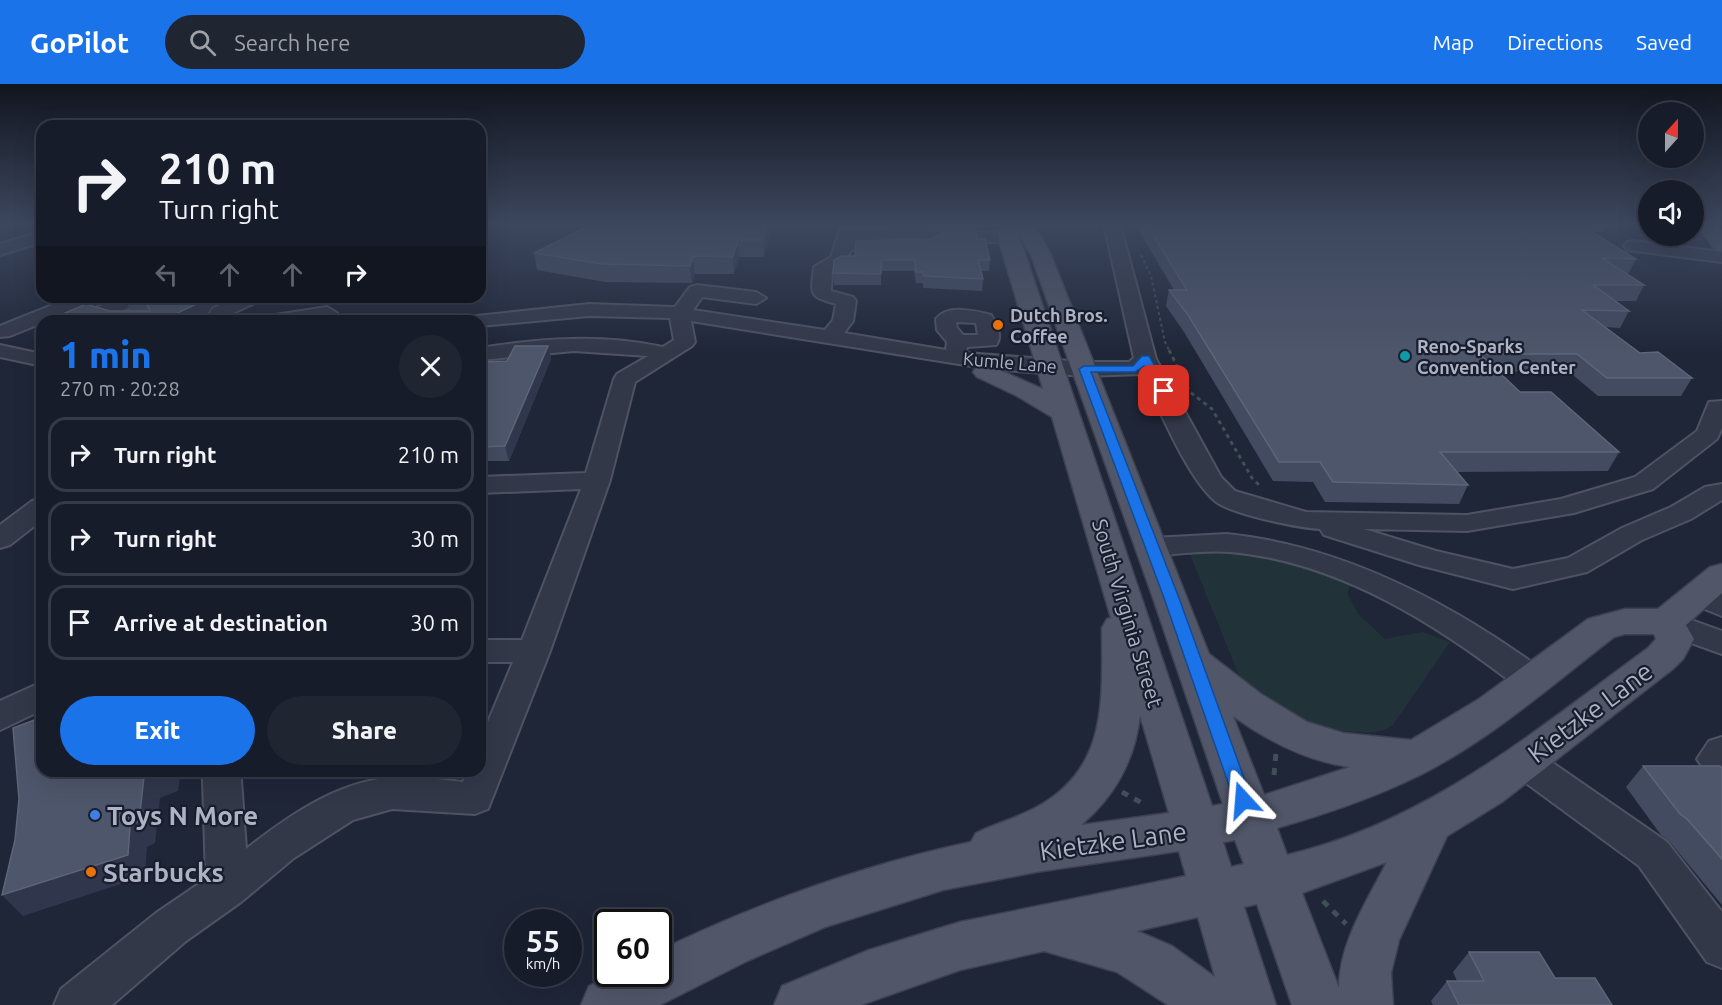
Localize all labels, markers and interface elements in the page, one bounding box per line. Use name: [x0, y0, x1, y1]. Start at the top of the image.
search box: [165, 15, 585, 69]
icon: search: [186, 26, 219, 59]
text: GoPilot: [30, 27, 129, 58]
text: Search here: [234, 30, 350, 55]
text: Map: [1433, 30, 1474, 54]
text: Directions: [1507, 30, 1603, 54]
text: Saved: [1636, 30, 1692, 54]
north arrow: [1638, 102, 1704, 168]
map controls: [1638, 102, 1704, 246]
icon: right: [60, 144, 138, 222]
text: 210 m: [159, 145, 276, 192]
button: sound: [1638, 180, 1704, 246]
text: Turn right: [159, 194, 279, 224]
icon: left: [150, 258, 183, 291]
icon: ahead: [213, 258, 246, 291]
icon: ahead: [276, 258, 309, 291]
icon: right: [339, 258, 372, 291]
place label: Dutch Bros. Coffee: [1010, 305, 1108, 346]
marker: Dutch Bros. Coffee: [991, 318, 1005, 332]
text: 1 min: [60, 334, 152, 375]
button: close: [399, 335, 462, 398]
place label: Reno-Sparks Convention Center: [1417, 336, 1576, 377]
street label: Kumle Lane: [962, 348, 1058, 376]
marker: Reno-Sparks Convention Center: [1398, 349, 1412, 363]
pin: [1138, 365, 1189, 416]
icon: arrive: [1147, 374, 1180, 407]
text: 270 m · 20:28: [60, 377, 180, 400]
icon: right: [63, 438, 96, 471]
text: Turn right: [114, 442, 216, 467]
text: 210 m: [398, 442, 459, 467]
street label: South Virginia Street: [1088, 516, 1168, 710]
icon: right: [63, 522, 96, 555]
text: Turn right: [114, 526, 216, 551]
text: 30 m: [410, 526, 459, 551]
icon: arrive: [63, 606, 96, 639]
text: Arrive at destination: [114, 610, 328, 635]
text: 30 m: [410, 610, 459, 635]
street label: Kietzke Lane: [1522, 656, 1658, 768]
button: Exit: [60, 696, 255, 765]
button: Share: [267, 696, 462, 765]
position arrow: [1211, 768, 1275, 832]
place label: Toys N More: [107, 801, 258, 830]
marker: Toys N More: [88, 808, 102, 822]
street label: Kietzke Lane: [1038, 816, 1188, 866]
place label: Starbucks: [103, 858, 224, 887]
marker: Starbucks: [84, 865, 98, 879]
speed limit sign: 60: [594, 909, 672, 987]
text: 55: [526, 924, 560, 958]
text: km/h: [526, 955, 560, 972]

